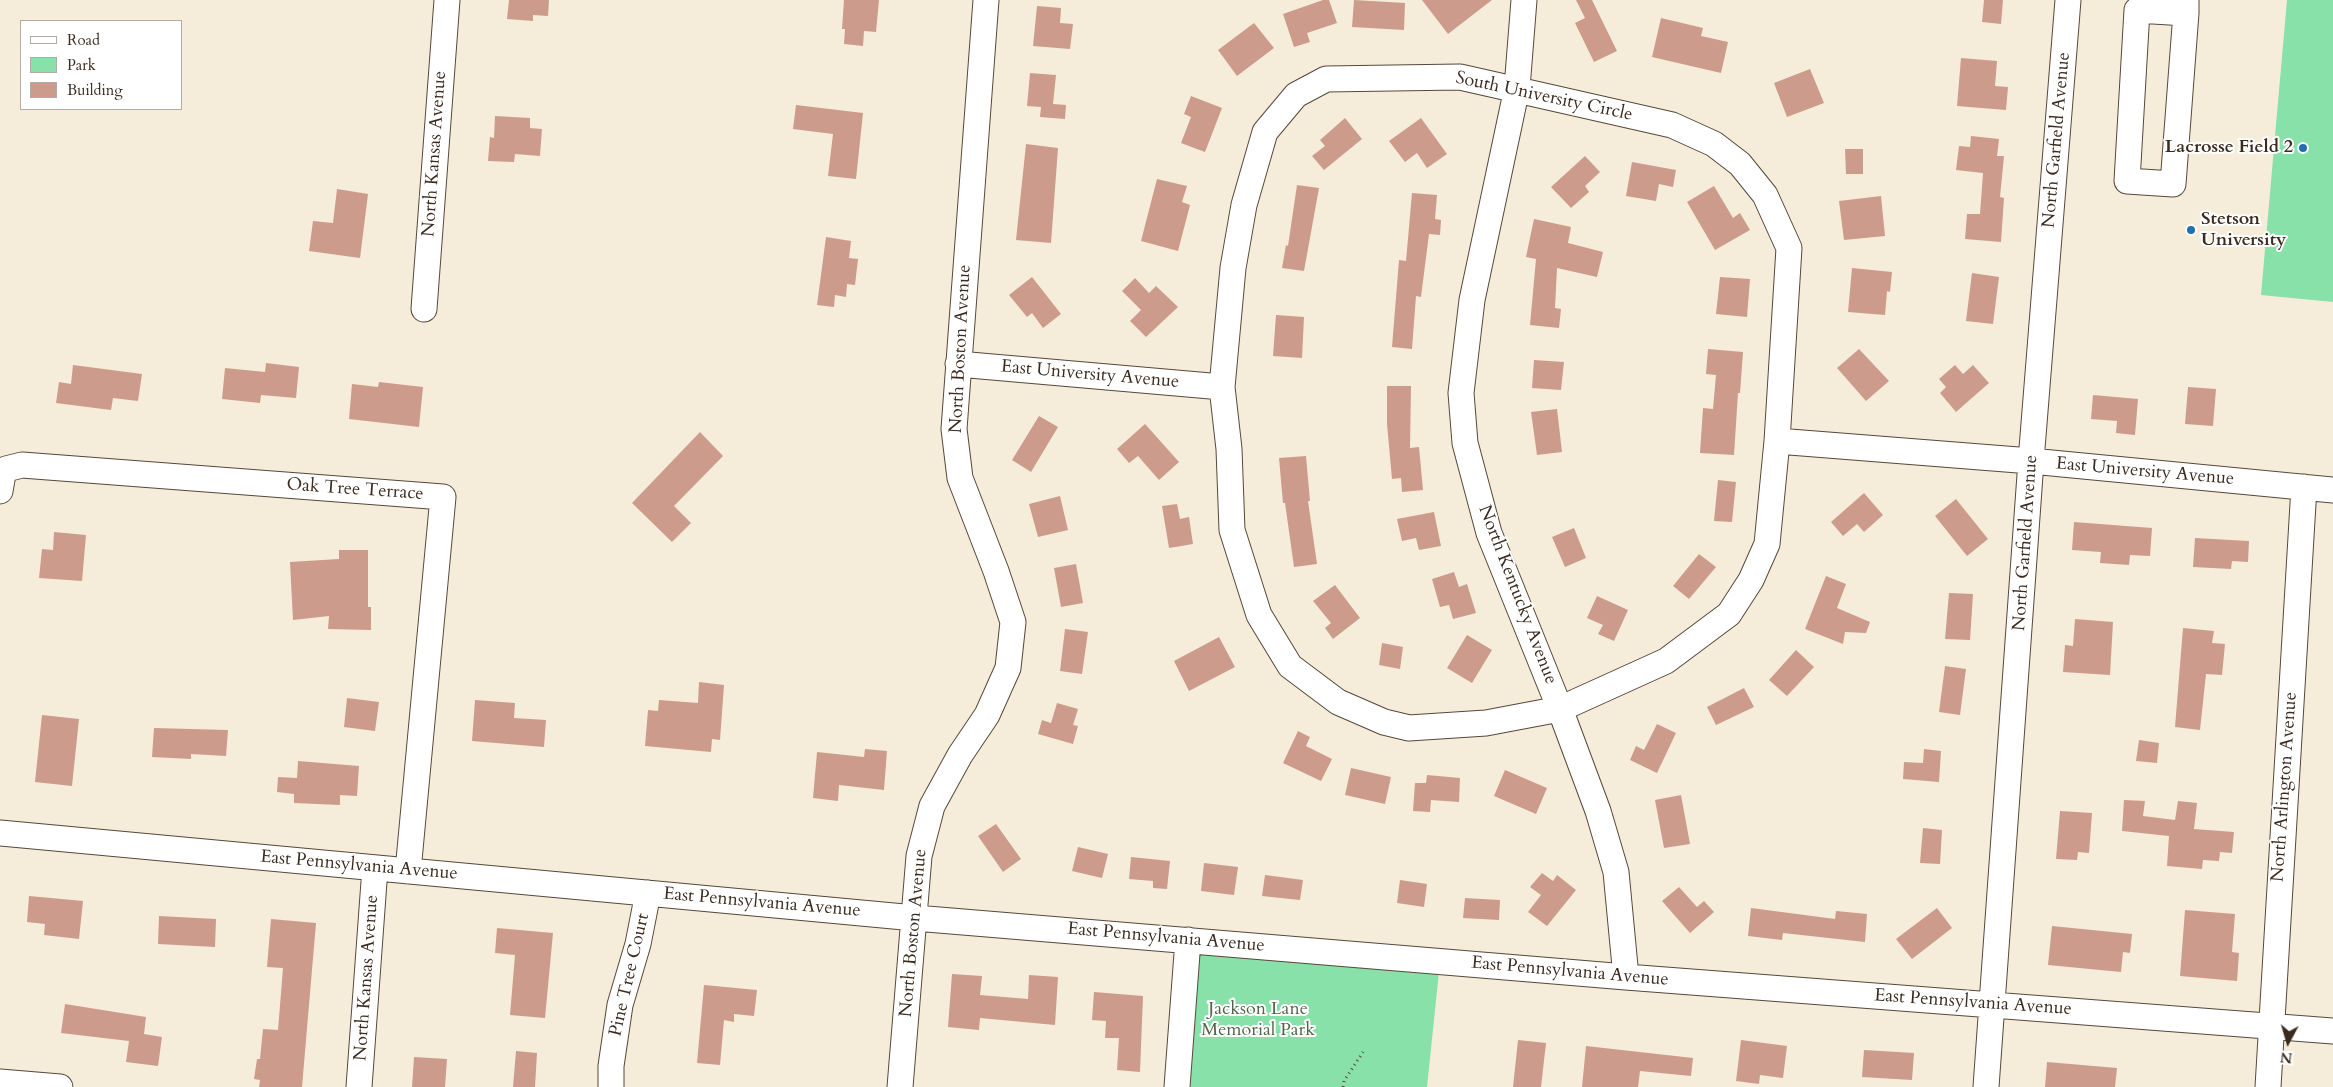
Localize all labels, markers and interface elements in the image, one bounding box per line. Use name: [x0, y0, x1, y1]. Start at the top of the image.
legend: [20, 20, 182, 110]
text: Road: [67, 30, 100, 50]
street label: North Garfield Avenue: [2039, 51, 2075, 229]
text: Park: [67, 55, 96, 75]
street label: South University Circle: [1454, 68, 1634, 126]
street label: North Kansas Avenue: [418, 70, 452, 238]
text: Building: [67, 80, 123, 100]
place label: Lacrosse Field 2: [2165, 137, 2293, 159]
marker: Lacrosse Field 2: [2297, 142, 2309, 154]
place label: Stetson University: [2201, 209, 2286, 252]
marker: Stetson University: [2185, 224, 2197, 236]
street label: North Boston Avenue: [946, 264, 976, 434]
street label: East University Avenue: [1000, 356, 1180, 394]
street label: East University Avenue: [2055, 453, 2235, 491]
street label: North Garfield Avenue: [2009, 454, 2043, 632]
street label: Oak Tree Terrace: [286, 474, 424, 506]
street label: North Kentucky Avenue: [1473, 502, 1561, 688]
street label: North Arlington Avenue: [2268, 691, 2302, 883]
street label: East Pennsylvania Avenue: [259, 847, 459, 885]
street label: North Boston Avenue: [896, 848, 932, 1018]
street label: East Pennsylvania Avenue: [662, 884, 862, 922]
street label: North Kansas Avenue: [350, 894, 384, 1062]
street label: Pine Tree Court: [605, 911, 655, 1039]
street label: East Pennsylvania Avenue: [1066, 919, 1266, 957]
street label: East Pennsylvania Avenue: [1470, 953, 1670, 991]
street label: East Pennsylvania Avenue: [1874, 985, 2072, 1021]
park label: Jackson Lane Memorial Park: [1201, 999, 1315, 1042]
north arrow: [2263, 1017, 2313, 1067]
text: N: [2279, 1047, 2293, 1067]

